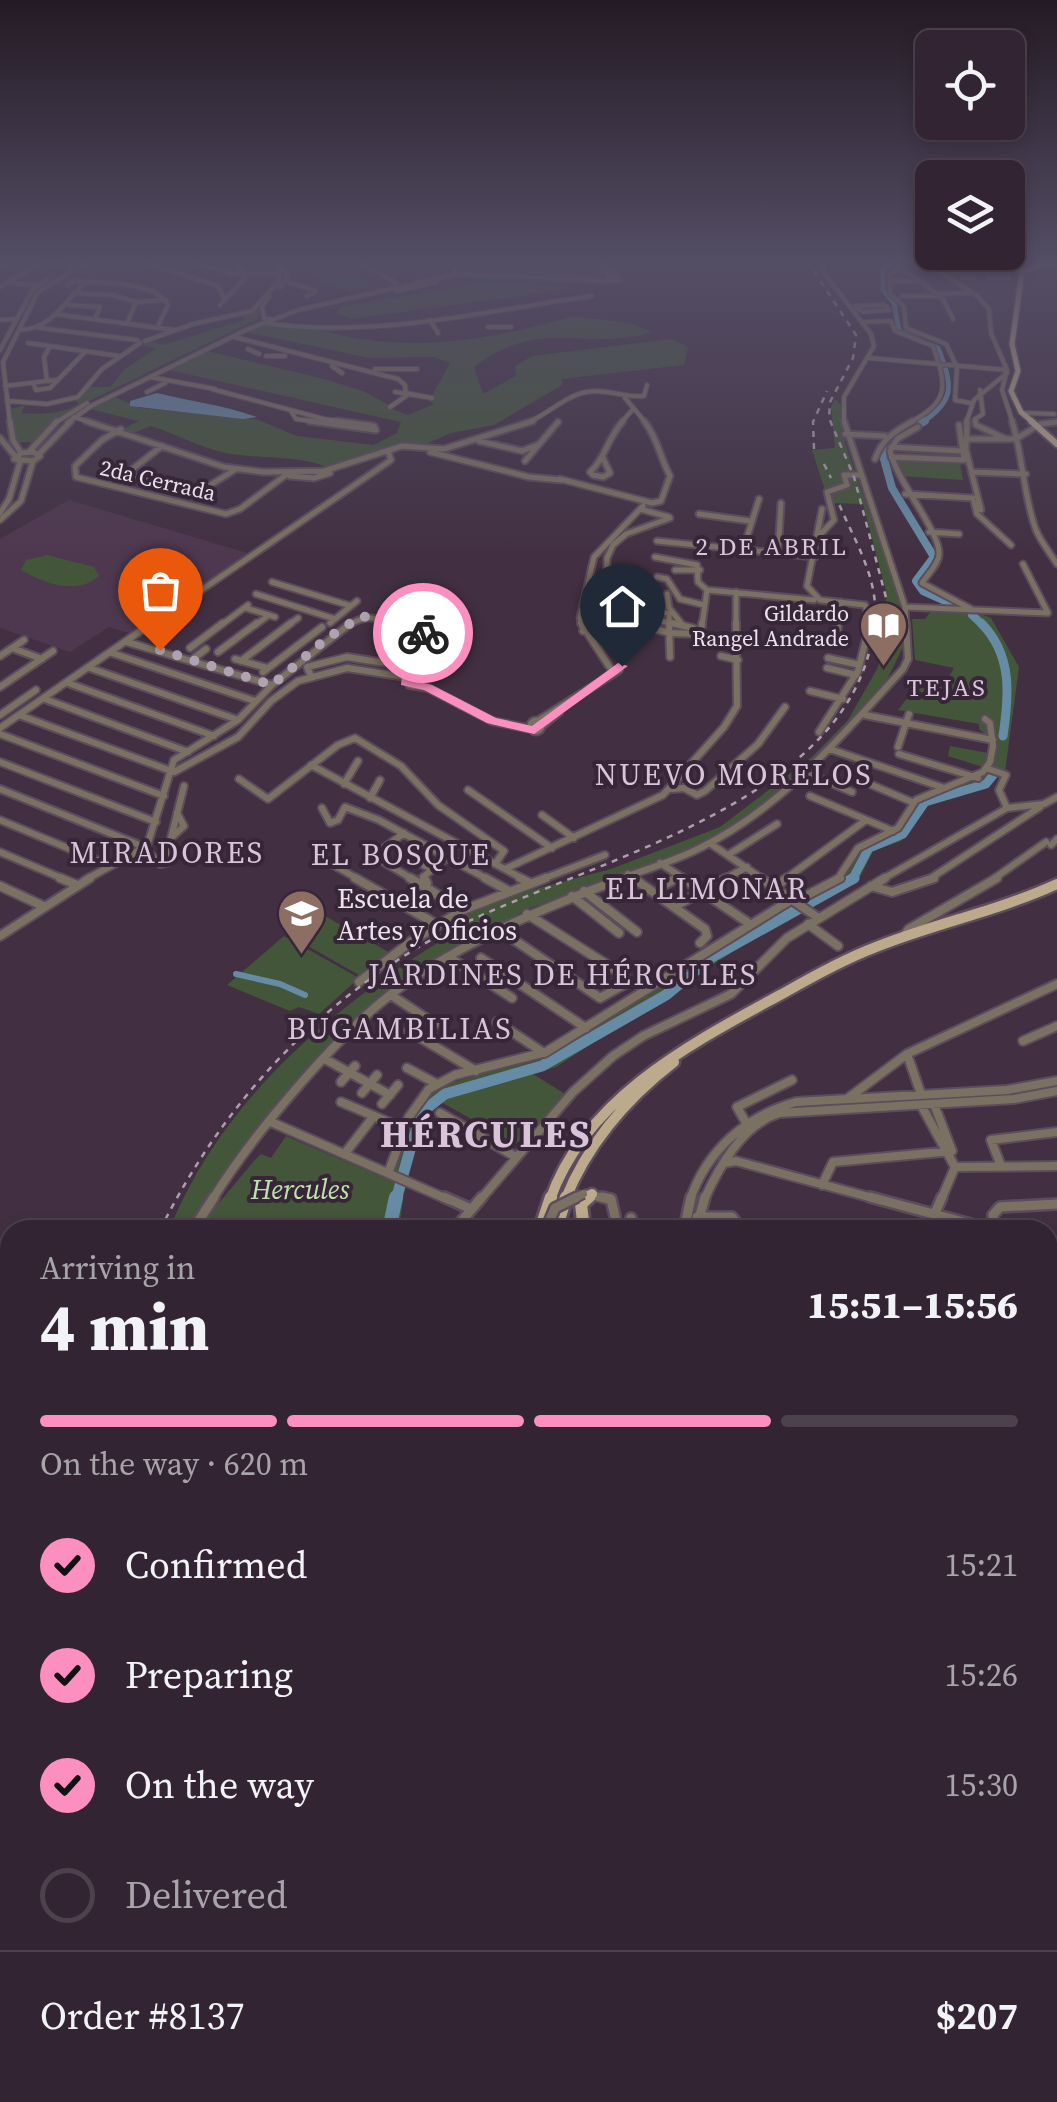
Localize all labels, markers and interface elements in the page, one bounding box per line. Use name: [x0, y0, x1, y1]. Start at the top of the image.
map controls: [915, 30, 1025, 270]
button: locate: [915, 30, 1025, 140]
button: layers: [915, 160, 1025, 270]
street label: 2da Cerrada: [97, 452, 219, 508]
district label: 2 DE ABRIL: [695, 529, 849, 563]
pin: [118, 548, 203, 651]
icon: bag: [133, 563, 188, 618]
pin: [580, 564, 665, 667]
icon: home: [595, 579, 650, 634]
courier: [373, 583, 473, 683]
place label: Gildardo Rangel Andrade: [692, 598, 849, 653]
library icon: Gildardo Rangel Andrade: [858, 600, 910, 668]
icon: bike: [396, 606, 451, 661]
district label: TEJAS: [907, 670, 987, 704]
district label: NUEVO MORELOS: [595, 754, 873, 795]
district label: MIRADORES: [69, 832, 265, 873]
district label: EL BOSQUE: [311, 834, 491, 875]
district label: EL LIMONAR: [605, 868, 809, 909]
place label: Escuela de Artes y Oficios: [337, 879, 517, 949]
school or university icon: Escuela de Artes y Oficios: [276, 888, 328, 956]
district label: JARDINES DE HÉRCULES: [367, 954, 758, 995]
district label: BUGAMBILIAS: [287, 1008, 513, 1049]
district label: HÉRCULES: [380, 1108, 592, 1160]
park label: Hercules: [250, 1170, 350, 1208]
text: Arriving in: [40, 1246, 195, 1290]
text: 15:51–15:56: [807, 1279, 1018, 1331]
text: 4 min: [40, 1283, 210, 1372]
text: On the way · 620 m: [40, 1442, 308, 1486]
icon: check: [40, 1538, 95, 1593]
text: Confirmed: [125, 1539, 307, 1591]
text: 15:21: [944, 1543, 1018, 1587]
icon: check: [40, 1648, 95, 1703]
text: Preparing: [125, 1649, 293, 1701]
text: 15:26: [944, 1653, 1018, 1697]
icon: check: [40, 1758, 95, 1813]
text: On the way: [125, 1759, 314, 1811]
text: 15:30: [944, 1763, 1018, 1807]
text: Delivered: [125, 1869, 288, 1921]
text: Order #8137: [40, 1990, 244, 2042]
text: $207: [936, 1990, 1018, 2042]

